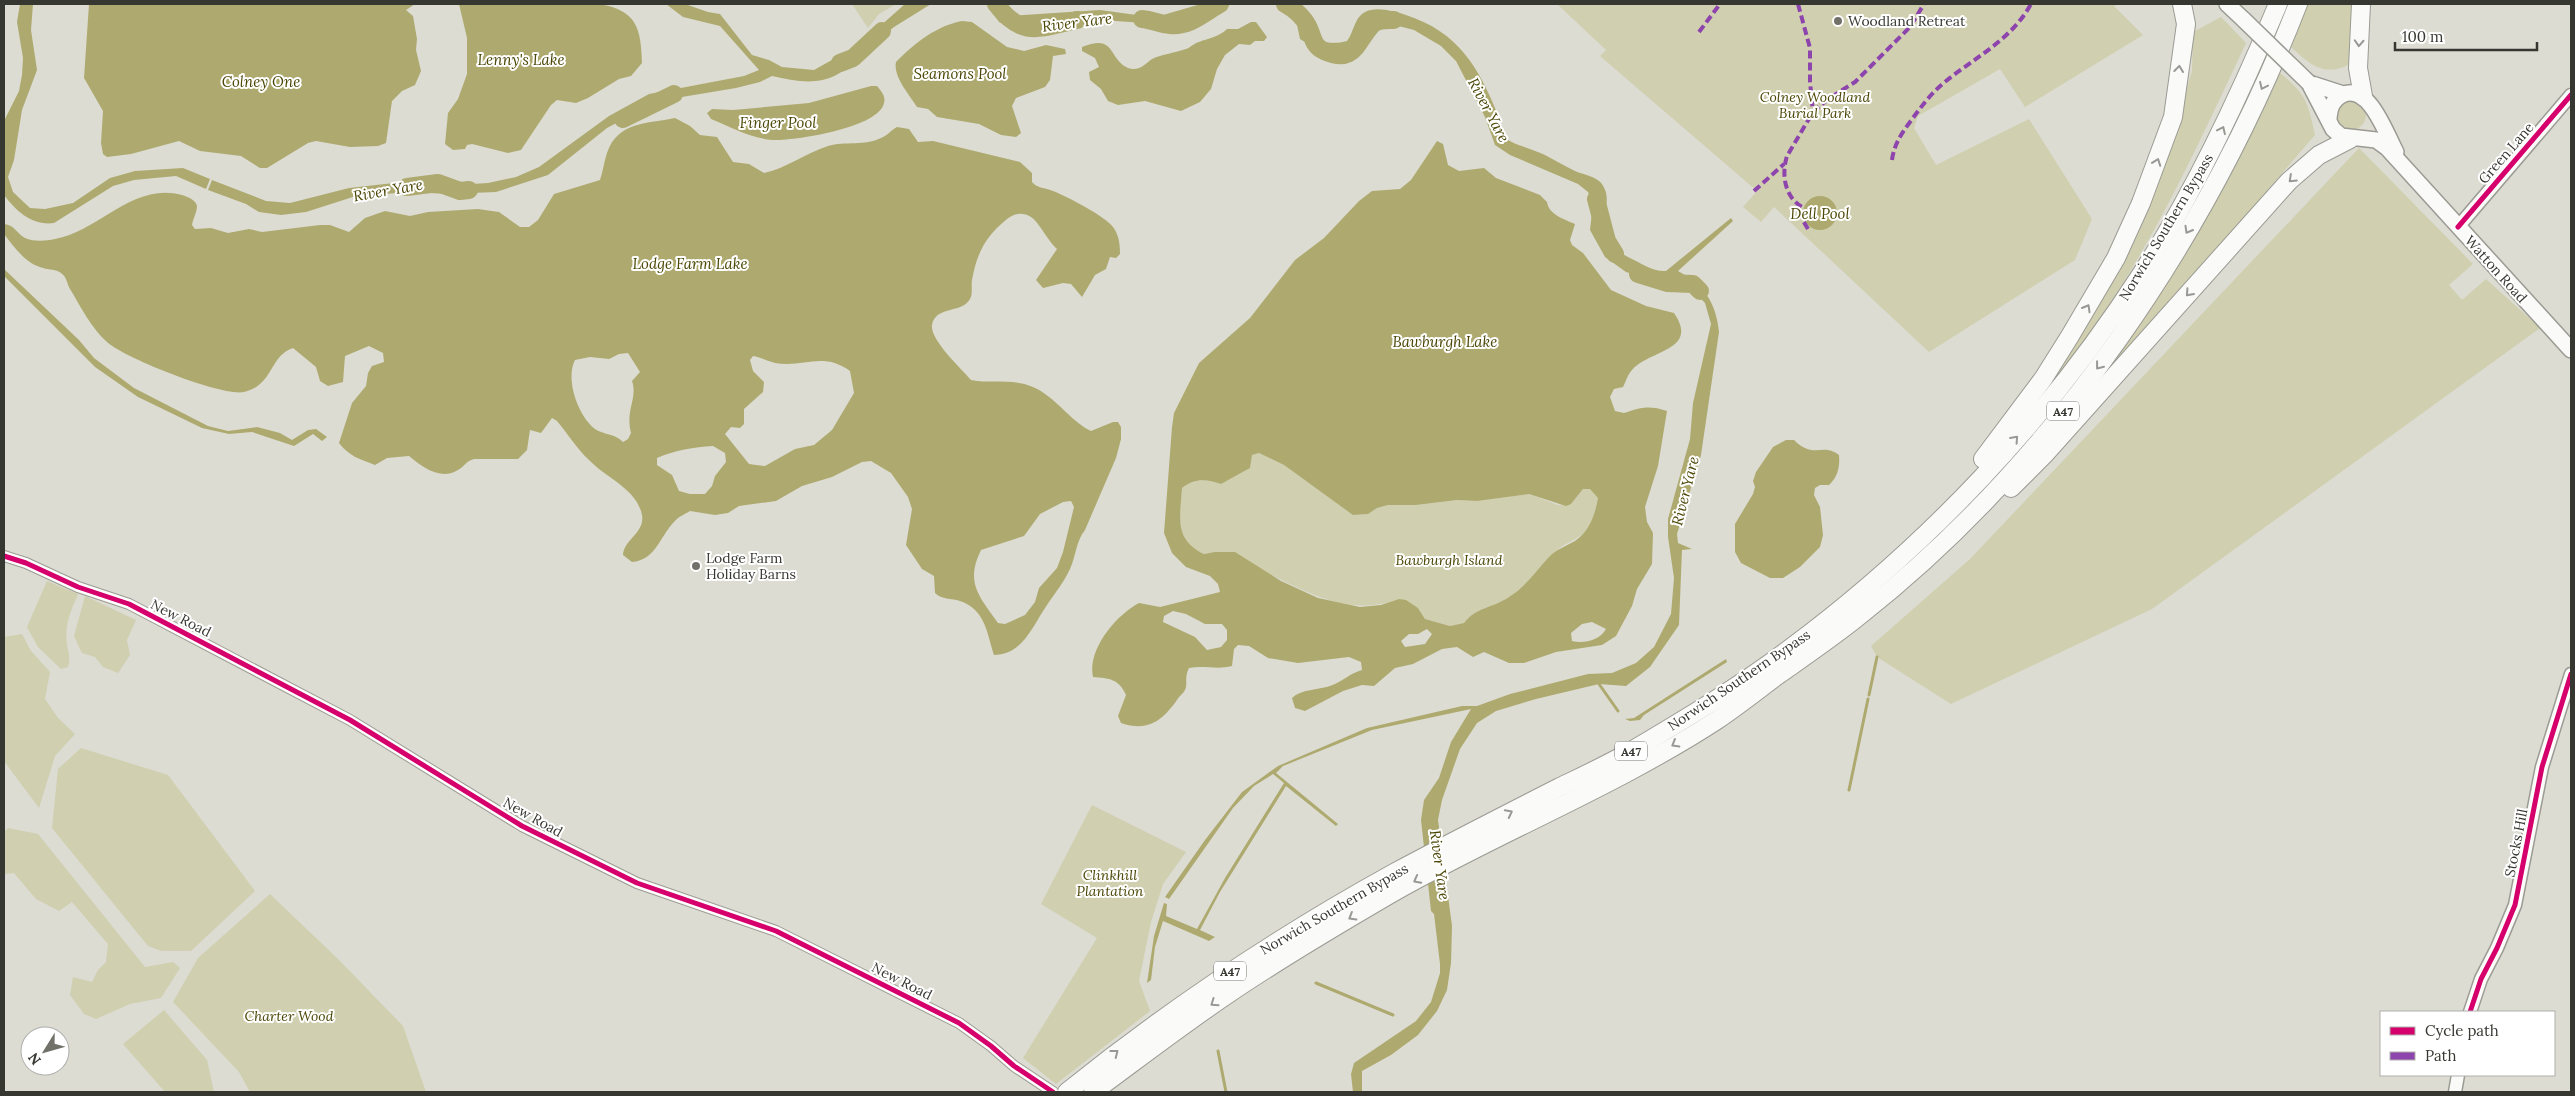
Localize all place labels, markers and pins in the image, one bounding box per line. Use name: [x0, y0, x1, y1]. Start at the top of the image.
place label: Woodland Retreat: [1848, 12, 1966, 30]
marker: Woodland Retreat: [1832, 15, 1844, 27]
place label: Lodge Farm Holiday Barns: [706, 549, 796, 583]
marker: Lodge Farm Holiday Barns: [690, 560, 702, 572]

